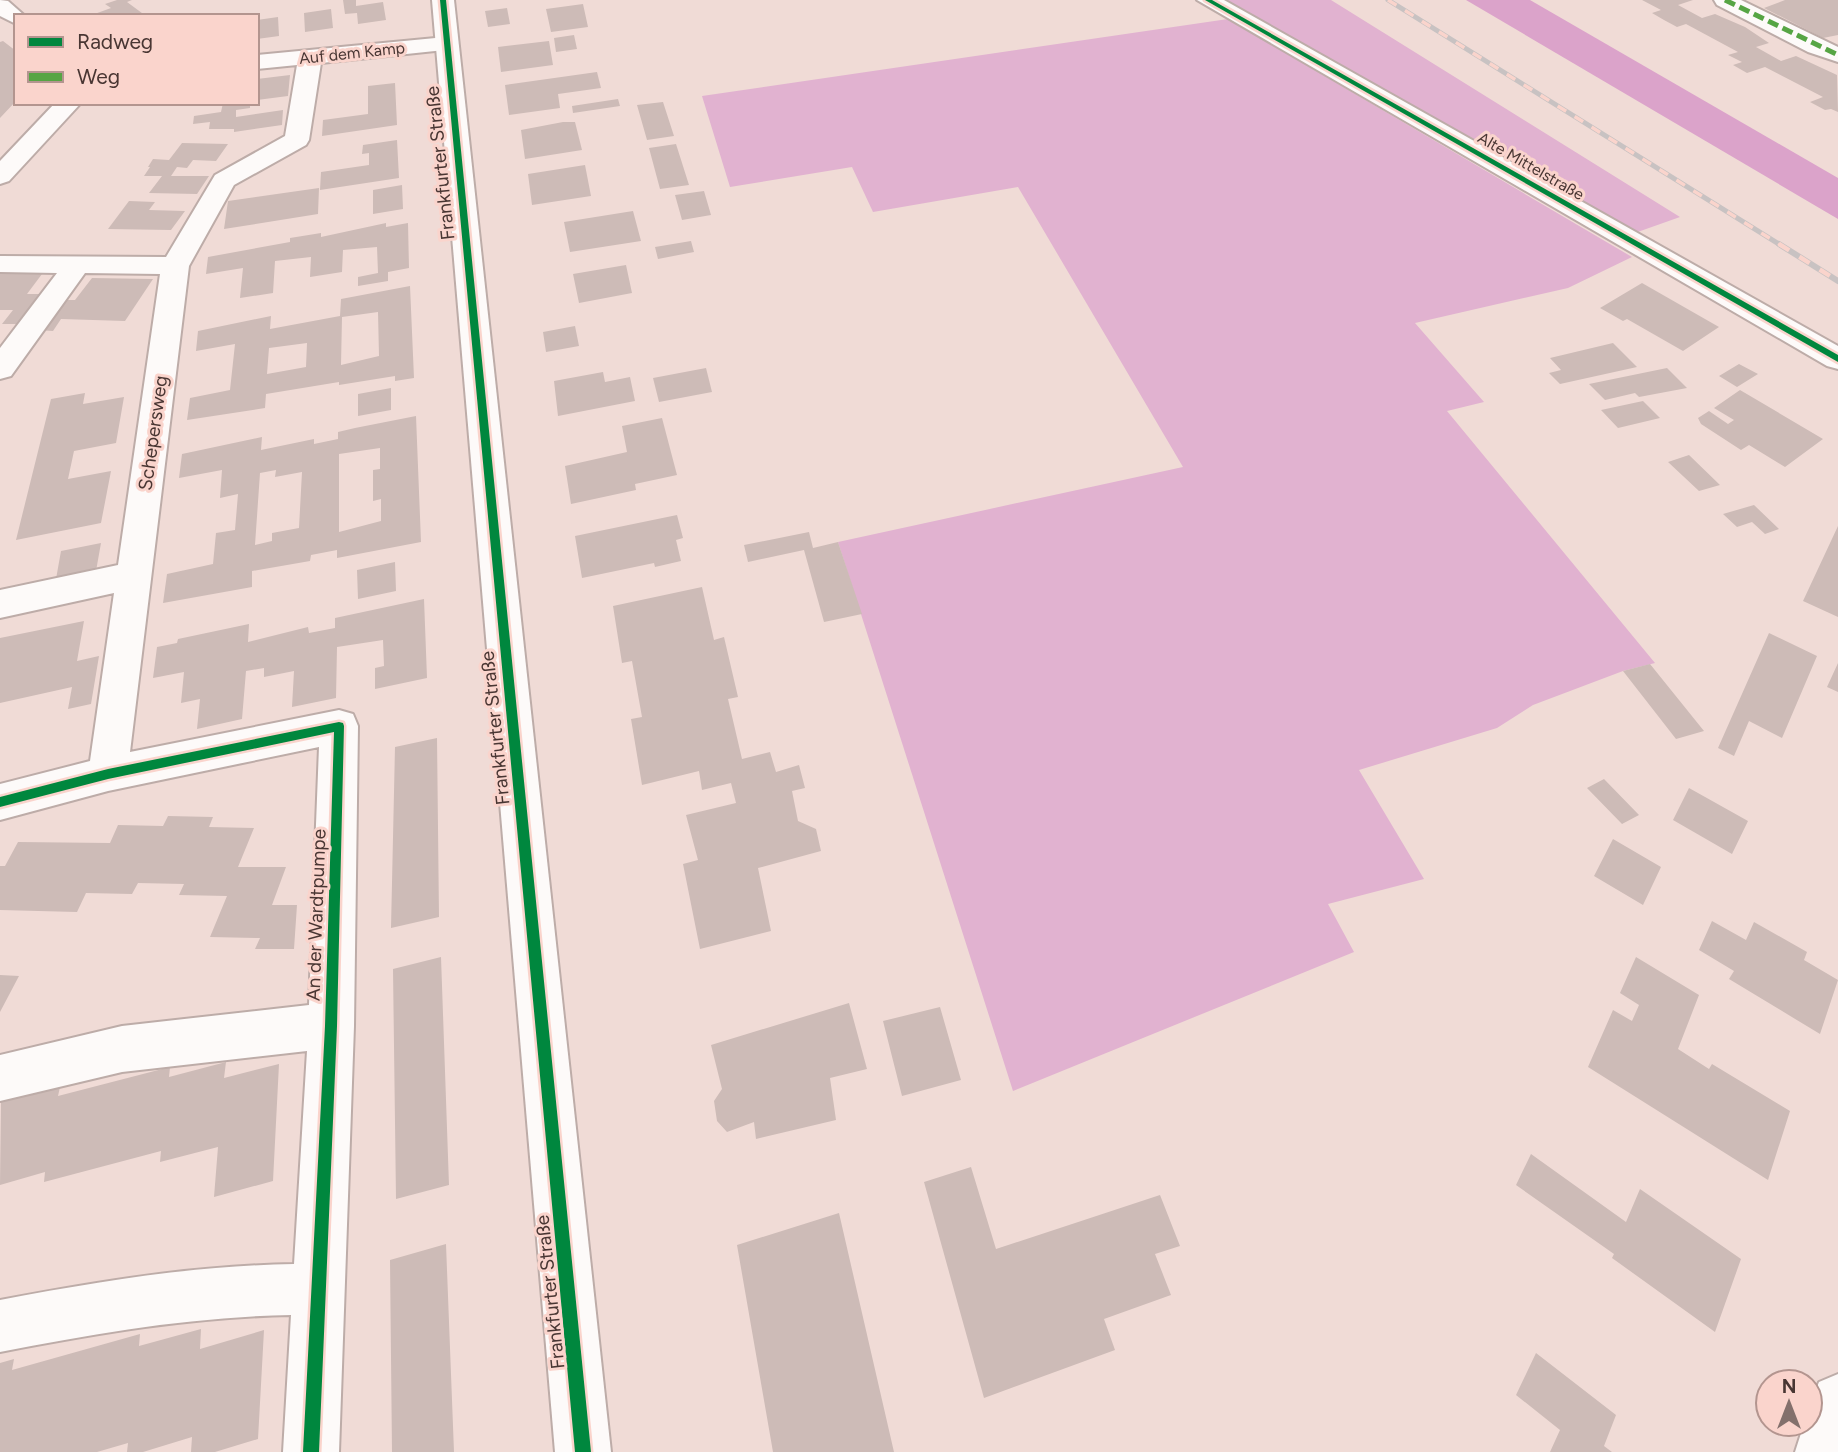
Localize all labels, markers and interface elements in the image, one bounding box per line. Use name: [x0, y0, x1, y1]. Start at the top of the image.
legend: [14, 14, 259, 105]
text: Radweg: [77, 29, 153, 54]
street label: Auf dem Kamp: [298, 38, 406, 68]
text: Weg: [77, 64, 120, 89]
street label: Frankfurter Straße: [420, 85, 460, 241]
street label: Alte Mittelstraße: [1475, 128, 1588, 204]
street label: Schepersweg: [134, 374, 172, 492]
street label: Frankfurter Straße: [475, 650, 515, 806]
street label: An der Wardtpumpe: [302, 829, 330, 1001]
street label: Frankfurter Straße: [530, 1214, 570, 1370]
north arrow: [1754, 1368, 1824, 1438]
text: N: [1782, 1375, 1796, 1398]

